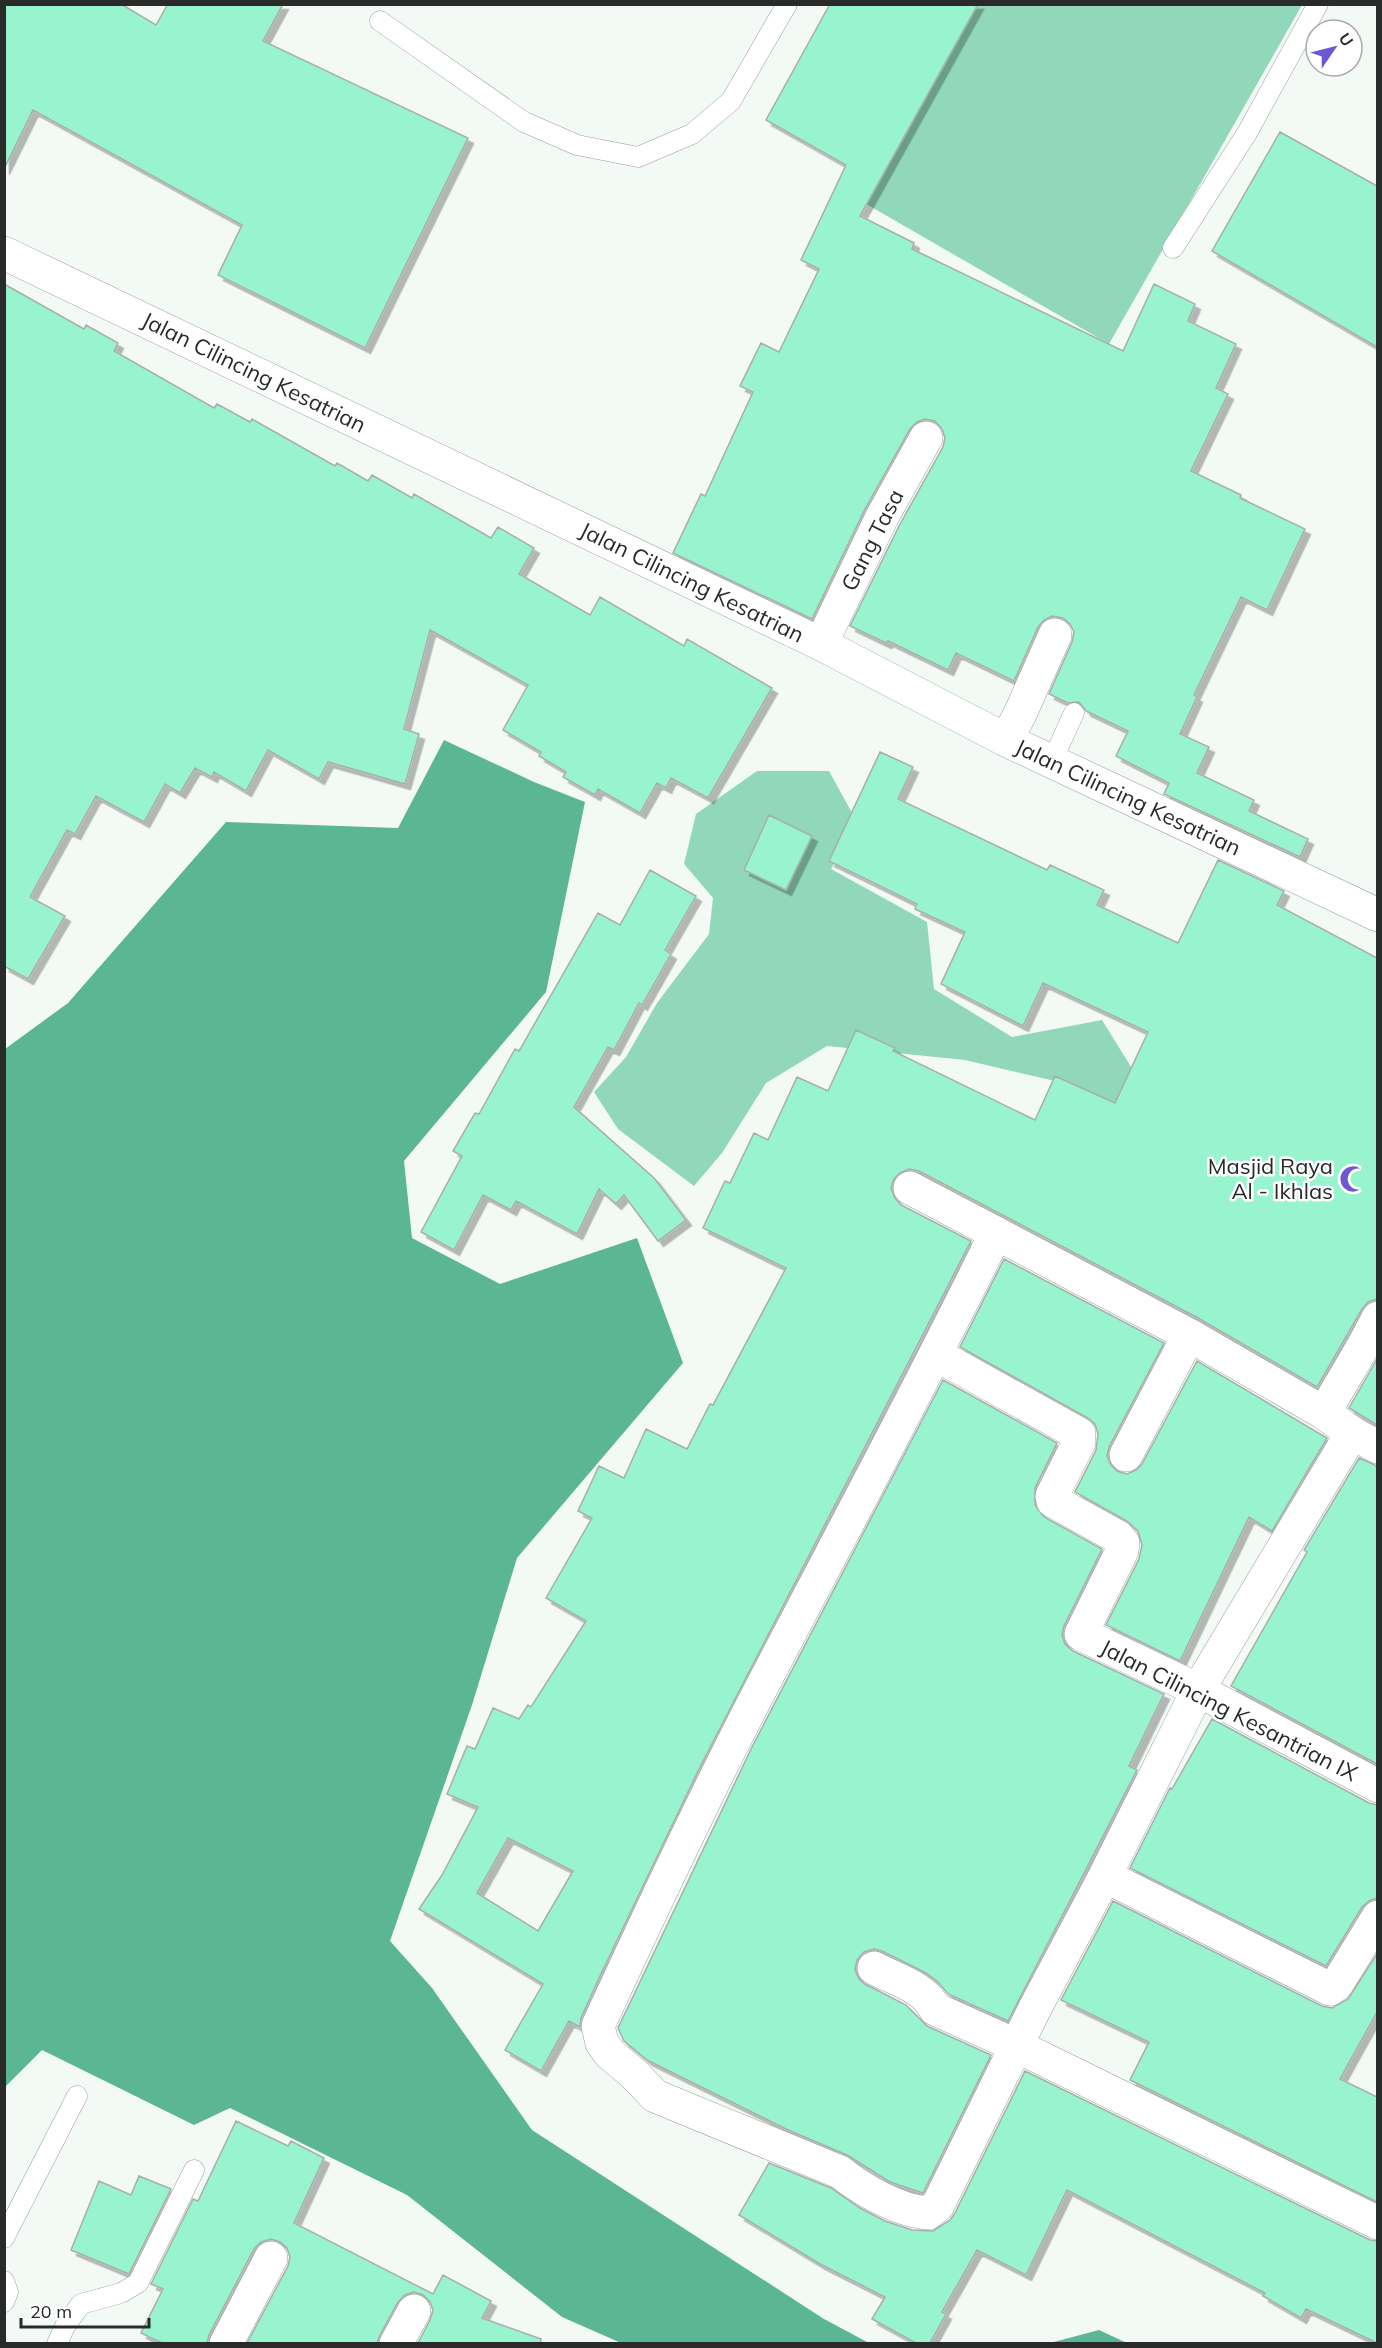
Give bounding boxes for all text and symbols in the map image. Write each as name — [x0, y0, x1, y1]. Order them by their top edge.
north arrow — [1304, 18, 1364, 78]
text: U — [1335, 29, 1358, 50]
street label: Jalan Cilincing Kesatrian — [137, 306, 371, 438]
street label: Gang Tasa — [835, 485, 909, 595]
street label: Jalan Cilincing Kesatrian — [575, 516, 809, 648]
street label: Jalan Cilincing Kesatrian — [1011, 732, 1245, 862]
place label: Masjid Raya Al - Ikhlas — [1208, 1152, 1333, 1205]
mosque icon: Masjid Raya Al - Ikhlas — [1338, 1164, 1368, 1194]
street label: Jalan Cilincing Kesantrian IX — [1096, 1633, 1363, 1787]
scale bar — [21, 2291, 148, 2329]
text: 20 m — [30, 2300, 72, 2323]

